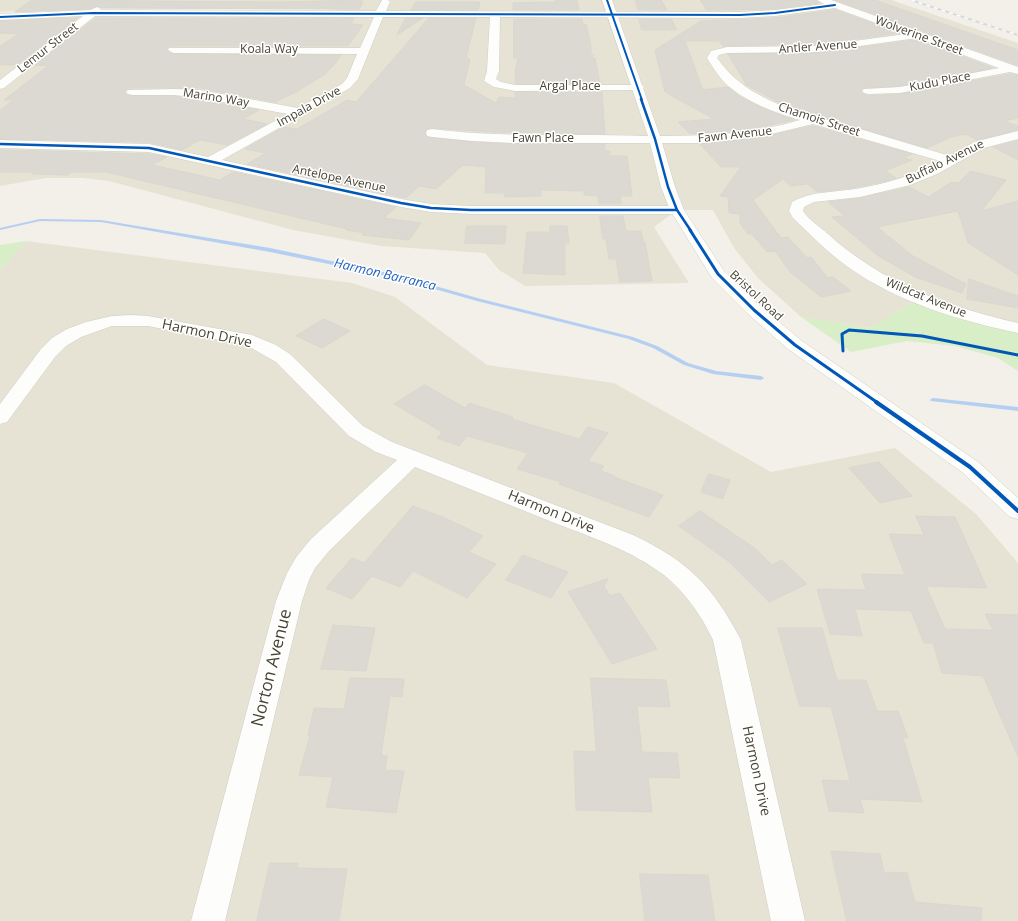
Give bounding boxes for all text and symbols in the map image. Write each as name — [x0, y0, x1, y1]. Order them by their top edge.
street label: Wolverine Street — [873, 13, 965, 59]
street label: Lemur Street — [15, 20, 81, 76]
street label: Antler Avenue — [778, 37, 858, 57]
street label: Koala Way — [240, 43, 298, 57]
street label: Kudu Place — [908, 69, 972, 95]
street label: Argal Place — [539, 80, 601, 94]
street label: Impala Drive — [275, 84, 343, 130]
street label: Marino Way — [182, 86, 250, 110]
street label: Chamois Street — [776, 100, 862, 140]
street label: Fawn Avenue — [697, 124, 773, 146]
street label: Fawn Place — [512, 132, 574, 146]
street label: Buffalo Avenue — [904, 137, 986, 187]
street label: Antelope Avenue — [291, 162, 387, 196]
water label: Harmon Barranca — [332, 256, 438, 294]
street label: Bristol Road — [726, 268, 786, 324]
street label: Wildcat Avenue — [883, 275, 969, 321]
street label: Harmon Drive — [160, 316, 254, 352]
street label: Harmon Drive — [505, 487, 597, 537]
street label: Norton Avenue — [248, 607, 296, 729]
street label: Harmon Drive — [738, 724, 774, 818]

